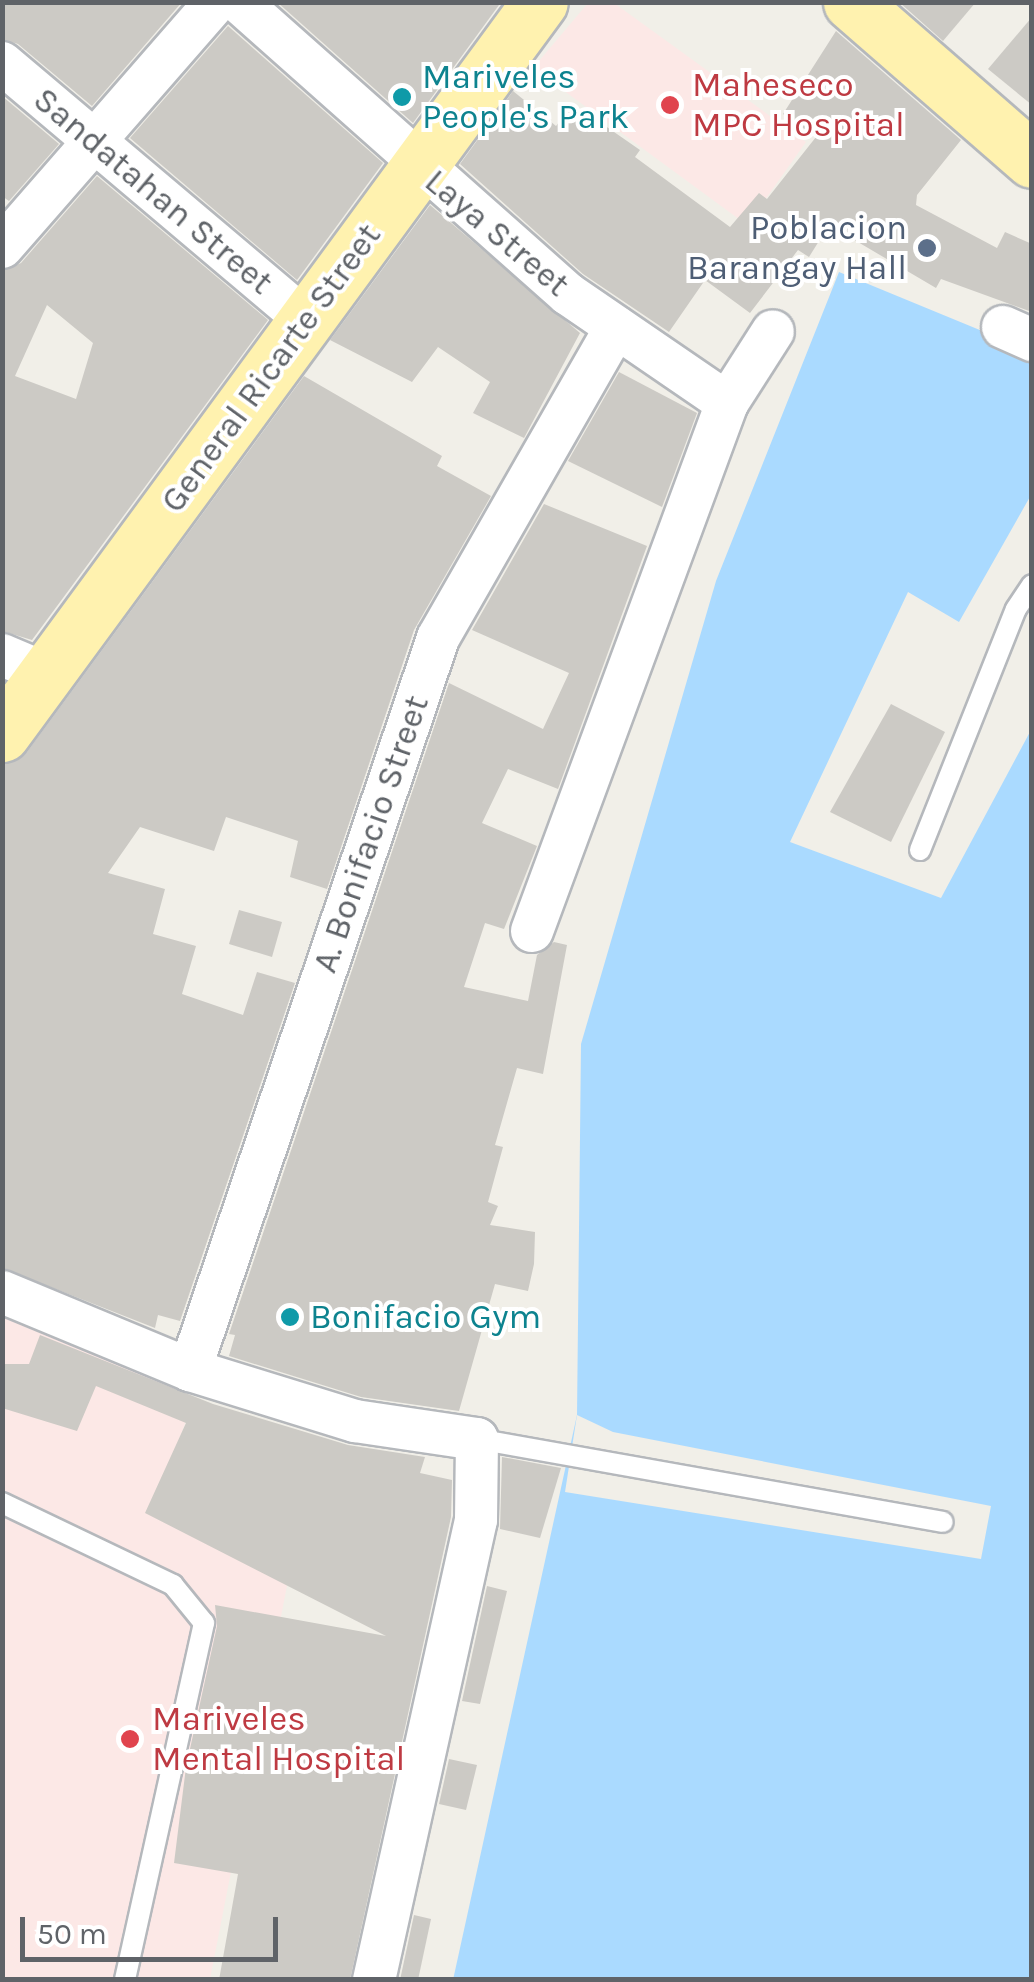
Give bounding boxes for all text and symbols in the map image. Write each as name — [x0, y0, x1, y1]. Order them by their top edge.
place label: Mariveles People's Park — [422, 56, 629, 138]
place label: Maheseco MPC Hospital — [692, 64, 905, 146]
street label: Sandatahan Street — [25, 79, 281, 303]
marker: Mariveles People's Park — [391, 86, 413, 108]
marker: Maheseco MPC Hospital — [657, 92, 683, 118]
street label: Laya Street — [416, 160, 578, 306]
place label: Poblacion Barangay Hall — [687, 207, 907, 289]
street label: General Ricarte Street — [152, 215, 390, 521]
marker: Poblacion Barangay Hall — [916, 237, 938, 259]
street label: A. Bonifacio Street — [304, 690, 438, 978]
place label: Bonifacio Gym — [310, 1296, 541, 1338]
marker: Bonifacio Gym — [279, 1306, 301, 1328]
place label: Mariveles Mental Hospital — [152, 1698, 405, 1780]
marker: Mariveles Mental Hospital — [117, 1726, 143, 1752]
scale bar — [25, 1897, 282, 1959]
text: 50 m — [37, 1916, 107, 1952]

